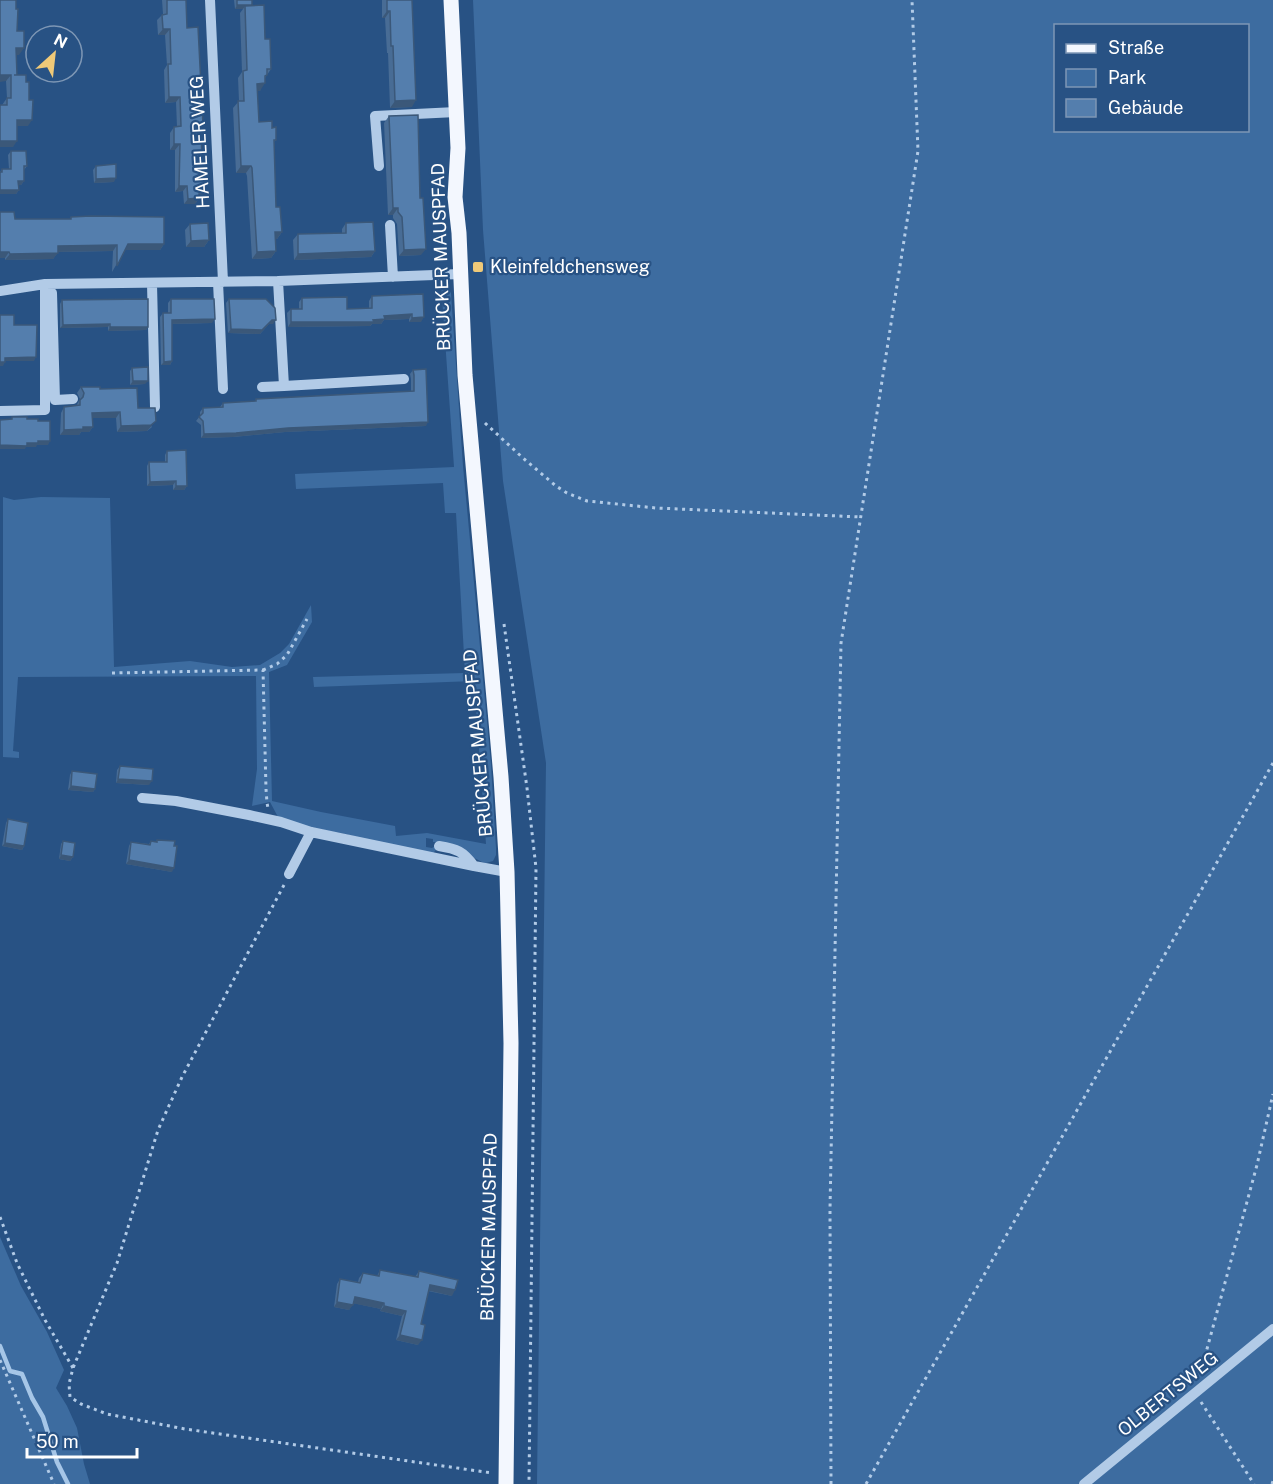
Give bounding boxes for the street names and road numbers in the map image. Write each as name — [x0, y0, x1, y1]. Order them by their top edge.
street label: HAMELER WEG — [186, 75, 213, 209]
street label: BRÜCKER MAUSPFAD — [426, 163, 454, 351]
street label: BRÜCKER MAUSPFAD — [458, 648, 496, 838]
street label: BRÜCKER MAUSPFAD — [475, 1133, 501, 1321]
street label: OLBERTSWEG — [1113, 1347, 1222, 1440]

